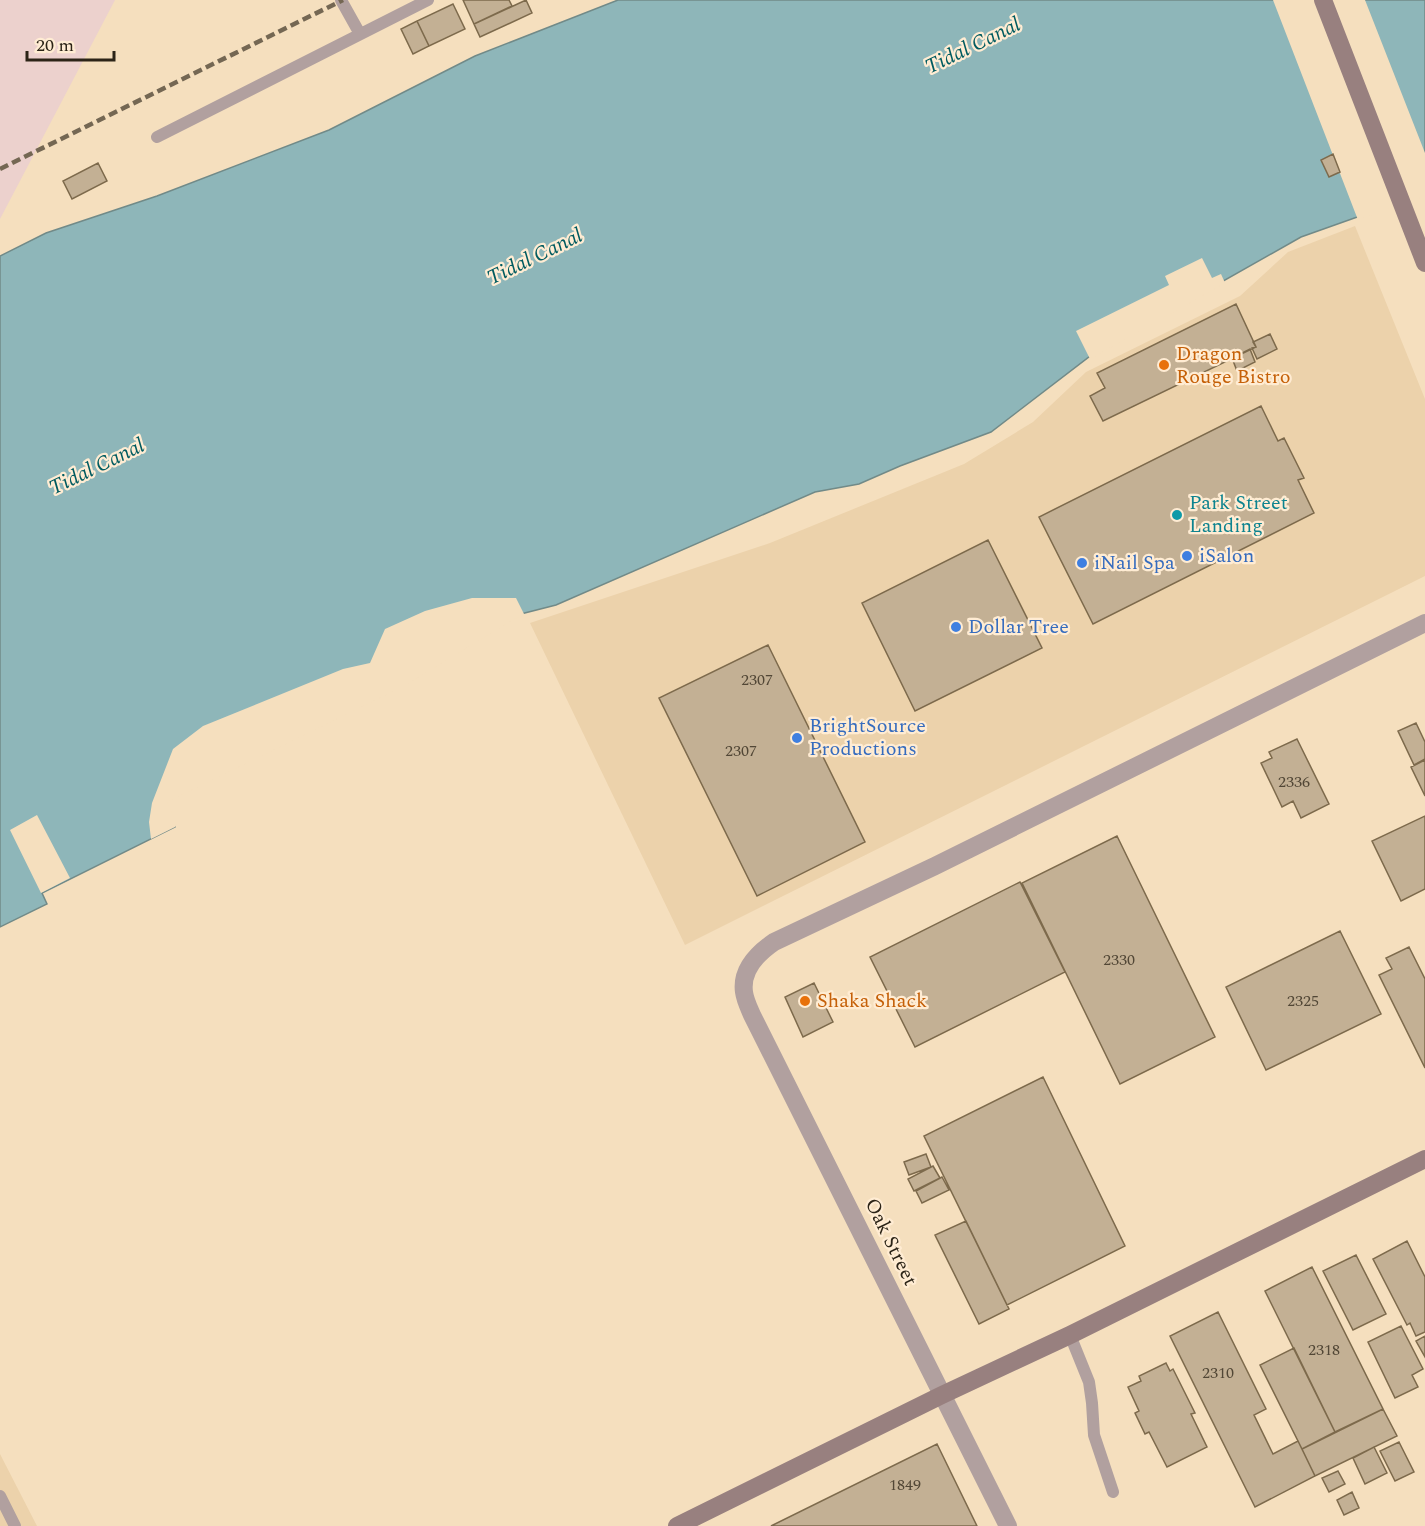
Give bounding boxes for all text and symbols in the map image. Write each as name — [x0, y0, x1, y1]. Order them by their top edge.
water label: Tidal Canal — [920, 9, 1027, 83]
scale bar — [27, 24, 114, 62]
text: 20 m — [36, 32, 74, 59]
water label: Tidal Canal — [482, 220, 589, 294]
place label: Dragon Rouge Bistro — [1176, 339, 1291, 392]
marker: Dragon Rouge Bistro — [1157, 358, 1171, 372]
water label: Tidal Canal — [44, 430, 151, 504]
place label: Park Street Landing — [1189, 488, 1288, 541]
marker: Park Street Landing — [1170, 508, 1184, 522]
place label: iSalon — [1199, 541, 1254, 571]
place label: iNail Spa — [1094, 548, 1175, 578]
marker: iSalon — [1180, 549, 1194, 563]
marker: iNail Spa — [1075, 556, 1089, 570]
place label: Dollar Tree — [968, 612, 1069, 642]
marker: Dollar Tree — [949, 620, 963, 634]
house number: 2307 — [741, 668, 773, 692]
place label: BrightSource Productions — [809, 711, 926, 764]
marker: BrightSource Productions — [790, 731, 804, 745]
house number: 2307 — [725, 739, 757, 763]
house number: 2336 — [1278, 770, 1310, 794]
house number: 2330 — [1103, 948, 1135, 972]
place label: Shaka Shack — [817, 986, 927, 1016]
house number: 2325 — [1287, 989, 1319, 1013]
marker: Shaka Shack — [798, 994, 812, 1008]
street label: Oak Street — [857, 1193, 925, 1291]
house number: 2318 — [1308, 1338, 1340, 1362]
house number: 2310 — [1202, 1361, 1234, 1385]
house number: 1849 — [889, 1473, 921, 1497]

